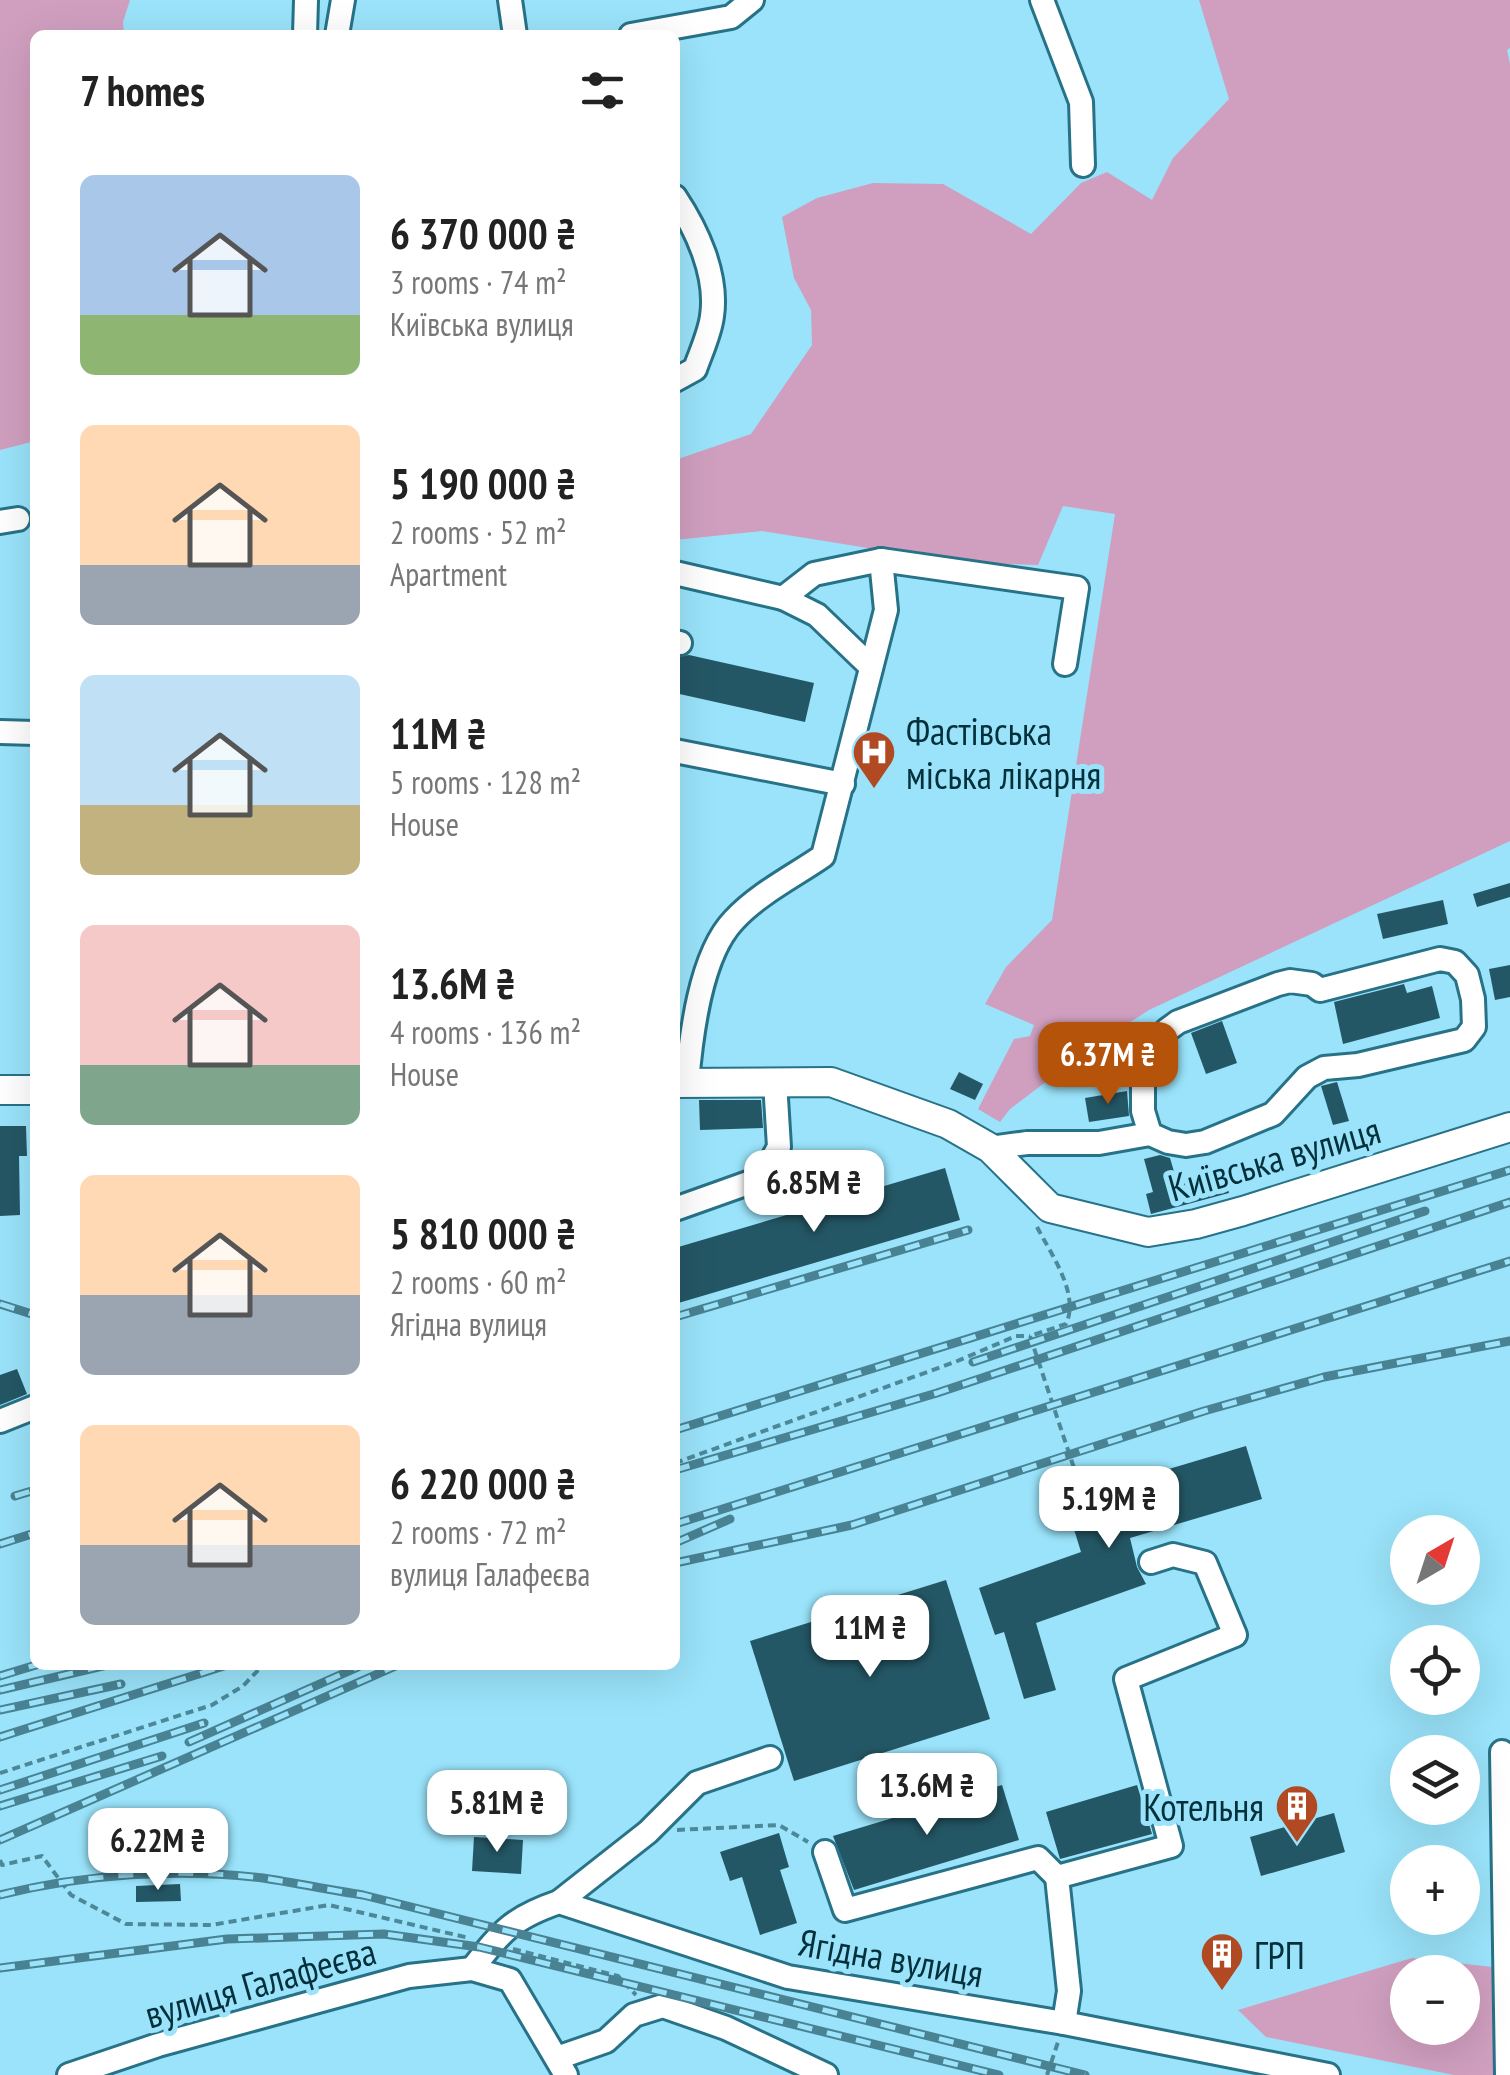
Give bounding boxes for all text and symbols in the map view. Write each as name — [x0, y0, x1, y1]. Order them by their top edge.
text: 7 homes — [80, 63, 205, 118]
icon: filters — [575, 63, 630, 118]
text: 6 370 000 ₴ — [390, 206, 576, 261]
icon: home — [160, 215, 280, 335]
text: 3 rooms · 74 m² — [390, 261, 567, 303]
text: Київська вулиця — [390, 303, 574, 345]
text: 5 190 000 ₴ — [390, 456, 576, 511]
icon: home — [160, 465, 280, 585]
text: 2 rooms · 52 m² — [390, 511, 567, 553]
text: Apartment — [390, 553, 507, 595]
text: 11M ₴ — [390, 706, 487, 761]
place label: Фастівська міська лікарня — [906, 706, 1101, 799]
icon: home — [160, 715, 280, 835]
hospital icon: Фастівська міська лікарня — [851, 729, 897, 790]
text: 5 rooms · 128 m² — [390, 761, 581, 803]
text: House — [390, 803, 459, 845]
text: 13.6M ₴ — [390, 956, 516, 1011]
icon: home — [160, 965, 280, 1085]
text: 4 rooms · 136 m² — [390, 1011, 581, 1053]
pin: 6.37M ₴ — [1016, 1022, 1200, 1107]
text: 6.37M ₴ — [1060, 1033, 1156, 1075]
text: House — [390, 1053, 459, 1095]
street label: Київська вулиця — [1162, 1104, 1386, 1212]
pin: 6.85M ₴ — [722, 1150, 906, 1235]
text: 6.85M ₴ — [766, 1161, 862, 1203]
text: 5 810 000 ₴ — [390, 1206, 576, 1261]
icon: home — [160, 1215, 280, 1335]
text: 2 rooms · 60 m² — [390, 1261, 567, 1303]
text: Ягідна вулиця — [390, 1303, 547, 1345]
text: 6 220 000 ₴ — [390, 1456, 576, 1511]
icon: home — [160, 1465, 280, 1585]
pin: 5.19M ₴ — [1017, 1466, 1201, 1551]
text: 5.19M ₴ — [1061, 1477, 1157, 1519]
text: 2 rooms · 72 m² — [390, 1511, 567, 1553]
north arrow — [1390, 1515, 1480, 1605]
map controls — [1390, 1515, 1480, 2045]
text: вулиця Галафеєва — [390, 1553, 590, 1595]
pin: 11M ₴ — [800, 1595, 940, 1680]
text: 11M ₴ — [833, 1606, 907, 1648]
button: locate — [1390, 1625, 1480, 1715]
button: layers — [1390, 1735, 1480, 1825]
pin: 13.6M ₴ — [835, 1753, 1019, 1838]
text: 13.6M ₴ — [879, 1764, 975, 1806]
pin: 5.81M ₴ — [405, 1770, 589, 1855]
text: 5.81M ₴ — [449, 1781, 545, 1823]
place label: Котельня — [1143, 1782, 1264, 1831]
building icon: Котельня — [1274, 1783, 1320, 1844]
pin: 6.22M ₴ — [66, 1808, 250, 1893]
text: 6.22M ₴ — [110, 1819, 206, 1861]
button: + — [1390, 1845, 1480, 1935]
street label: Ягідна вулиця — [795, 1917, 987, 1997]
street label: вулиця Галафеєва — [139, 1926, 381, 2038]
place label: ГРП — [1254, 1930, 1305, 1979]
building icon: ГРП — [1199, 1931, 1245, 1992]
button: − — [1390, 1955, 1480, 2045]

